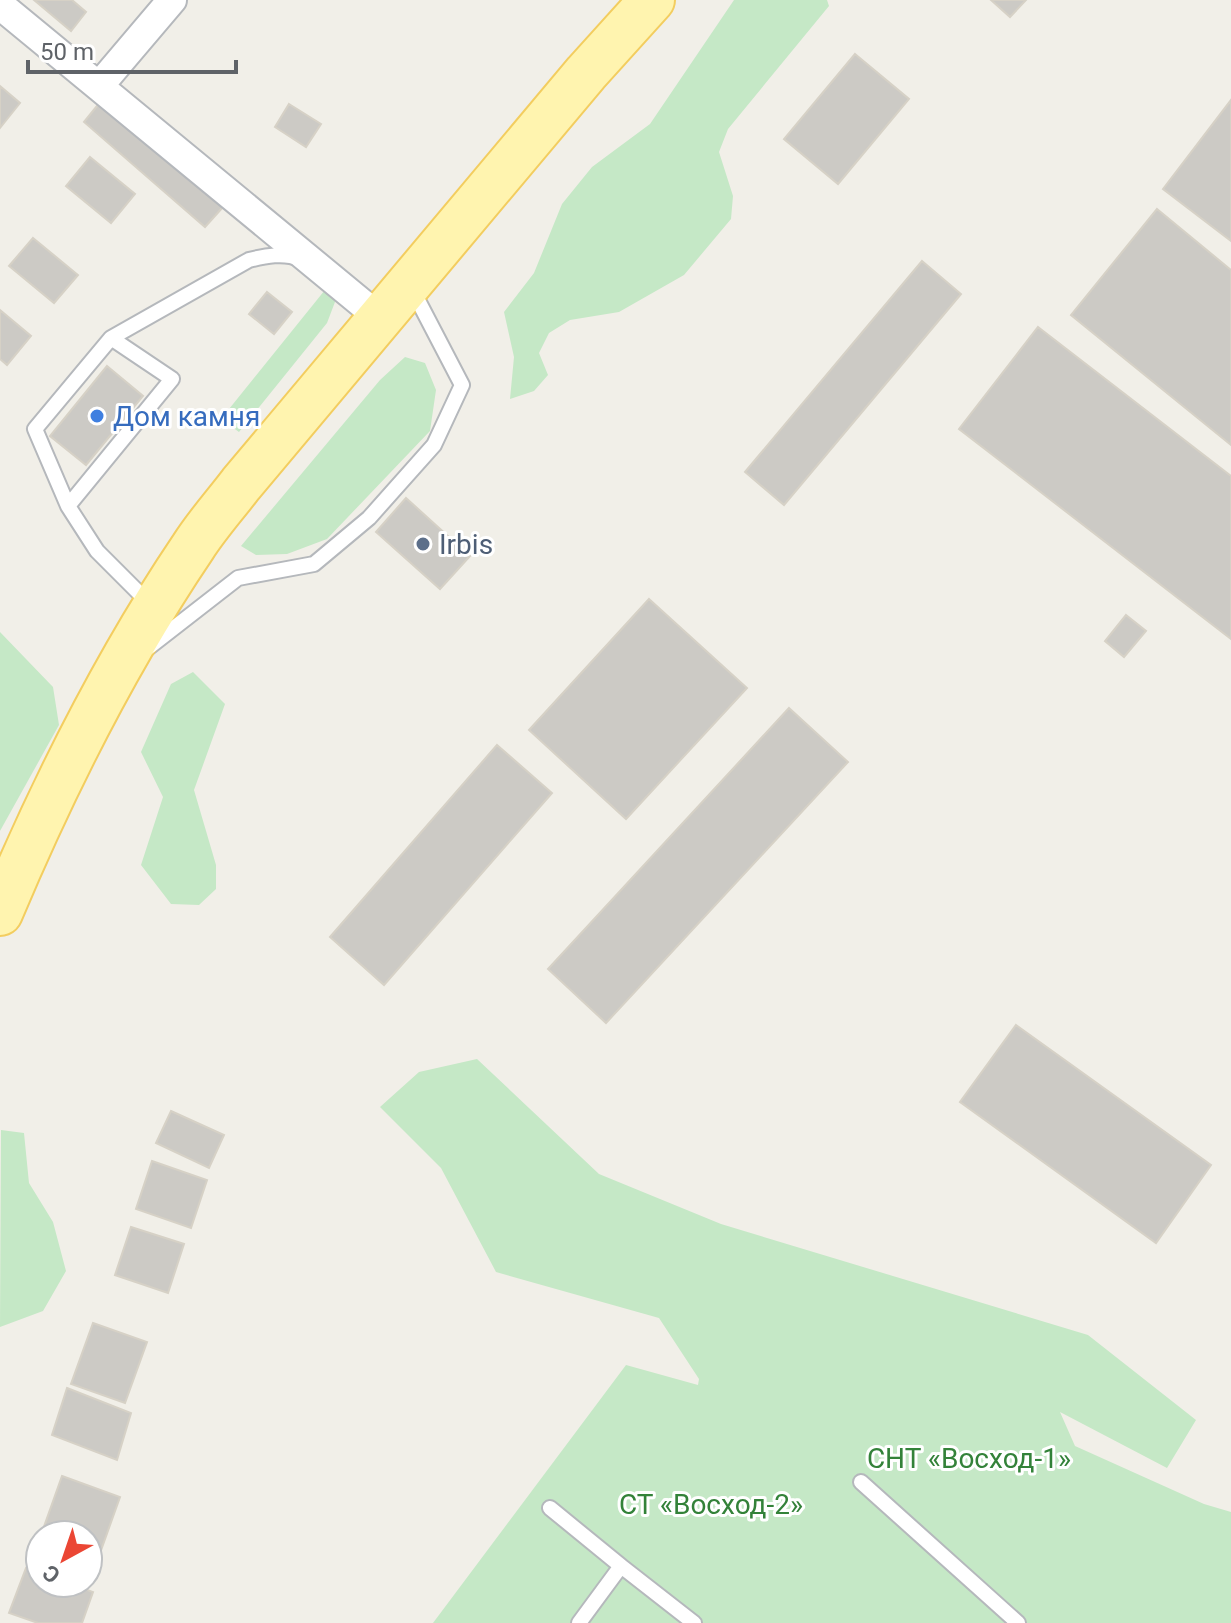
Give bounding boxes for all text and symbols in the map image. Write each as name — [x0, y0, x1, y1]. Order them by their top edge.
scale bar — [28, 24, 236, 74]
text: 50 m — [40, 38, 94, 66]
place label: Дом камня — [113, 400, 260, 433]
marker: Дом камня — [88, 407, 106, 425]
place label: Irbis — [439, 528, 493, 561]
marker: Irbis — [414, 535, 432, 553]
park label: СНТ «Восход-1» — [867, 1442, 1071, 1475]
park label: СТ «Восход-2» — [619, 1488, 803, 1521]
north arrow — [24, 1519, 104, 1599]
text: С — [38, 1560, 65, 1588]

